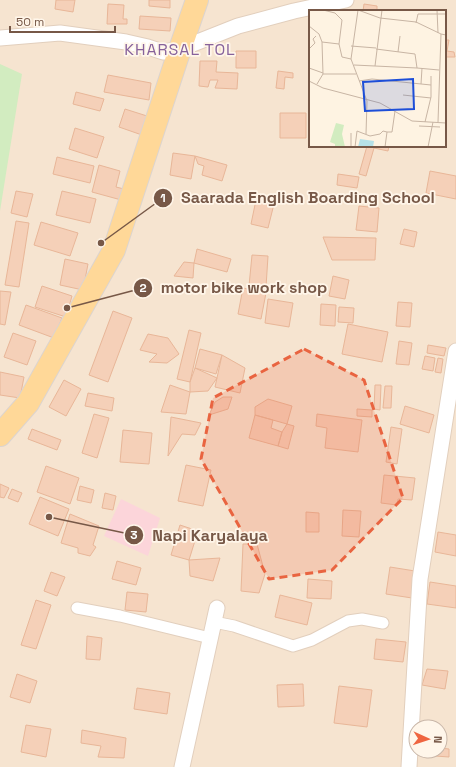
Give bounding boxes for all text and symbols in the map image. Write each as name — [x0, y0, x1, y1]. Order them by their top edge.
scale bar — [10, 8, 115, 34]
inset map — [309, 10, 446, 147]
text: 50 m — [16, 14, 44, 30]
district label: KHARSAL TOL — [124, 39, 236, 60]
callout: Saarada English Boarding School — [153, 184, 442, 212]
text: Saarada English Boarding School — [181, 187, 435, 208]
text: 1 — [160, 190, 166, 206]
callout: motor bike work shop — [133, 274, 335, 302]
text: motor bike work shop — [161, 277, 327, 298]
text: 2 — [139, 280, 147, 296]
callout: Napi Karyalaya — [124, 521, 276, 549]
text: Napi Karyalaya — [152, 525, 268, 546]
text: 3 — [130, 527, 138, 543]
north arrow — [408, 719, 448, 759]
text: N — [431, 735, 445, 744]

